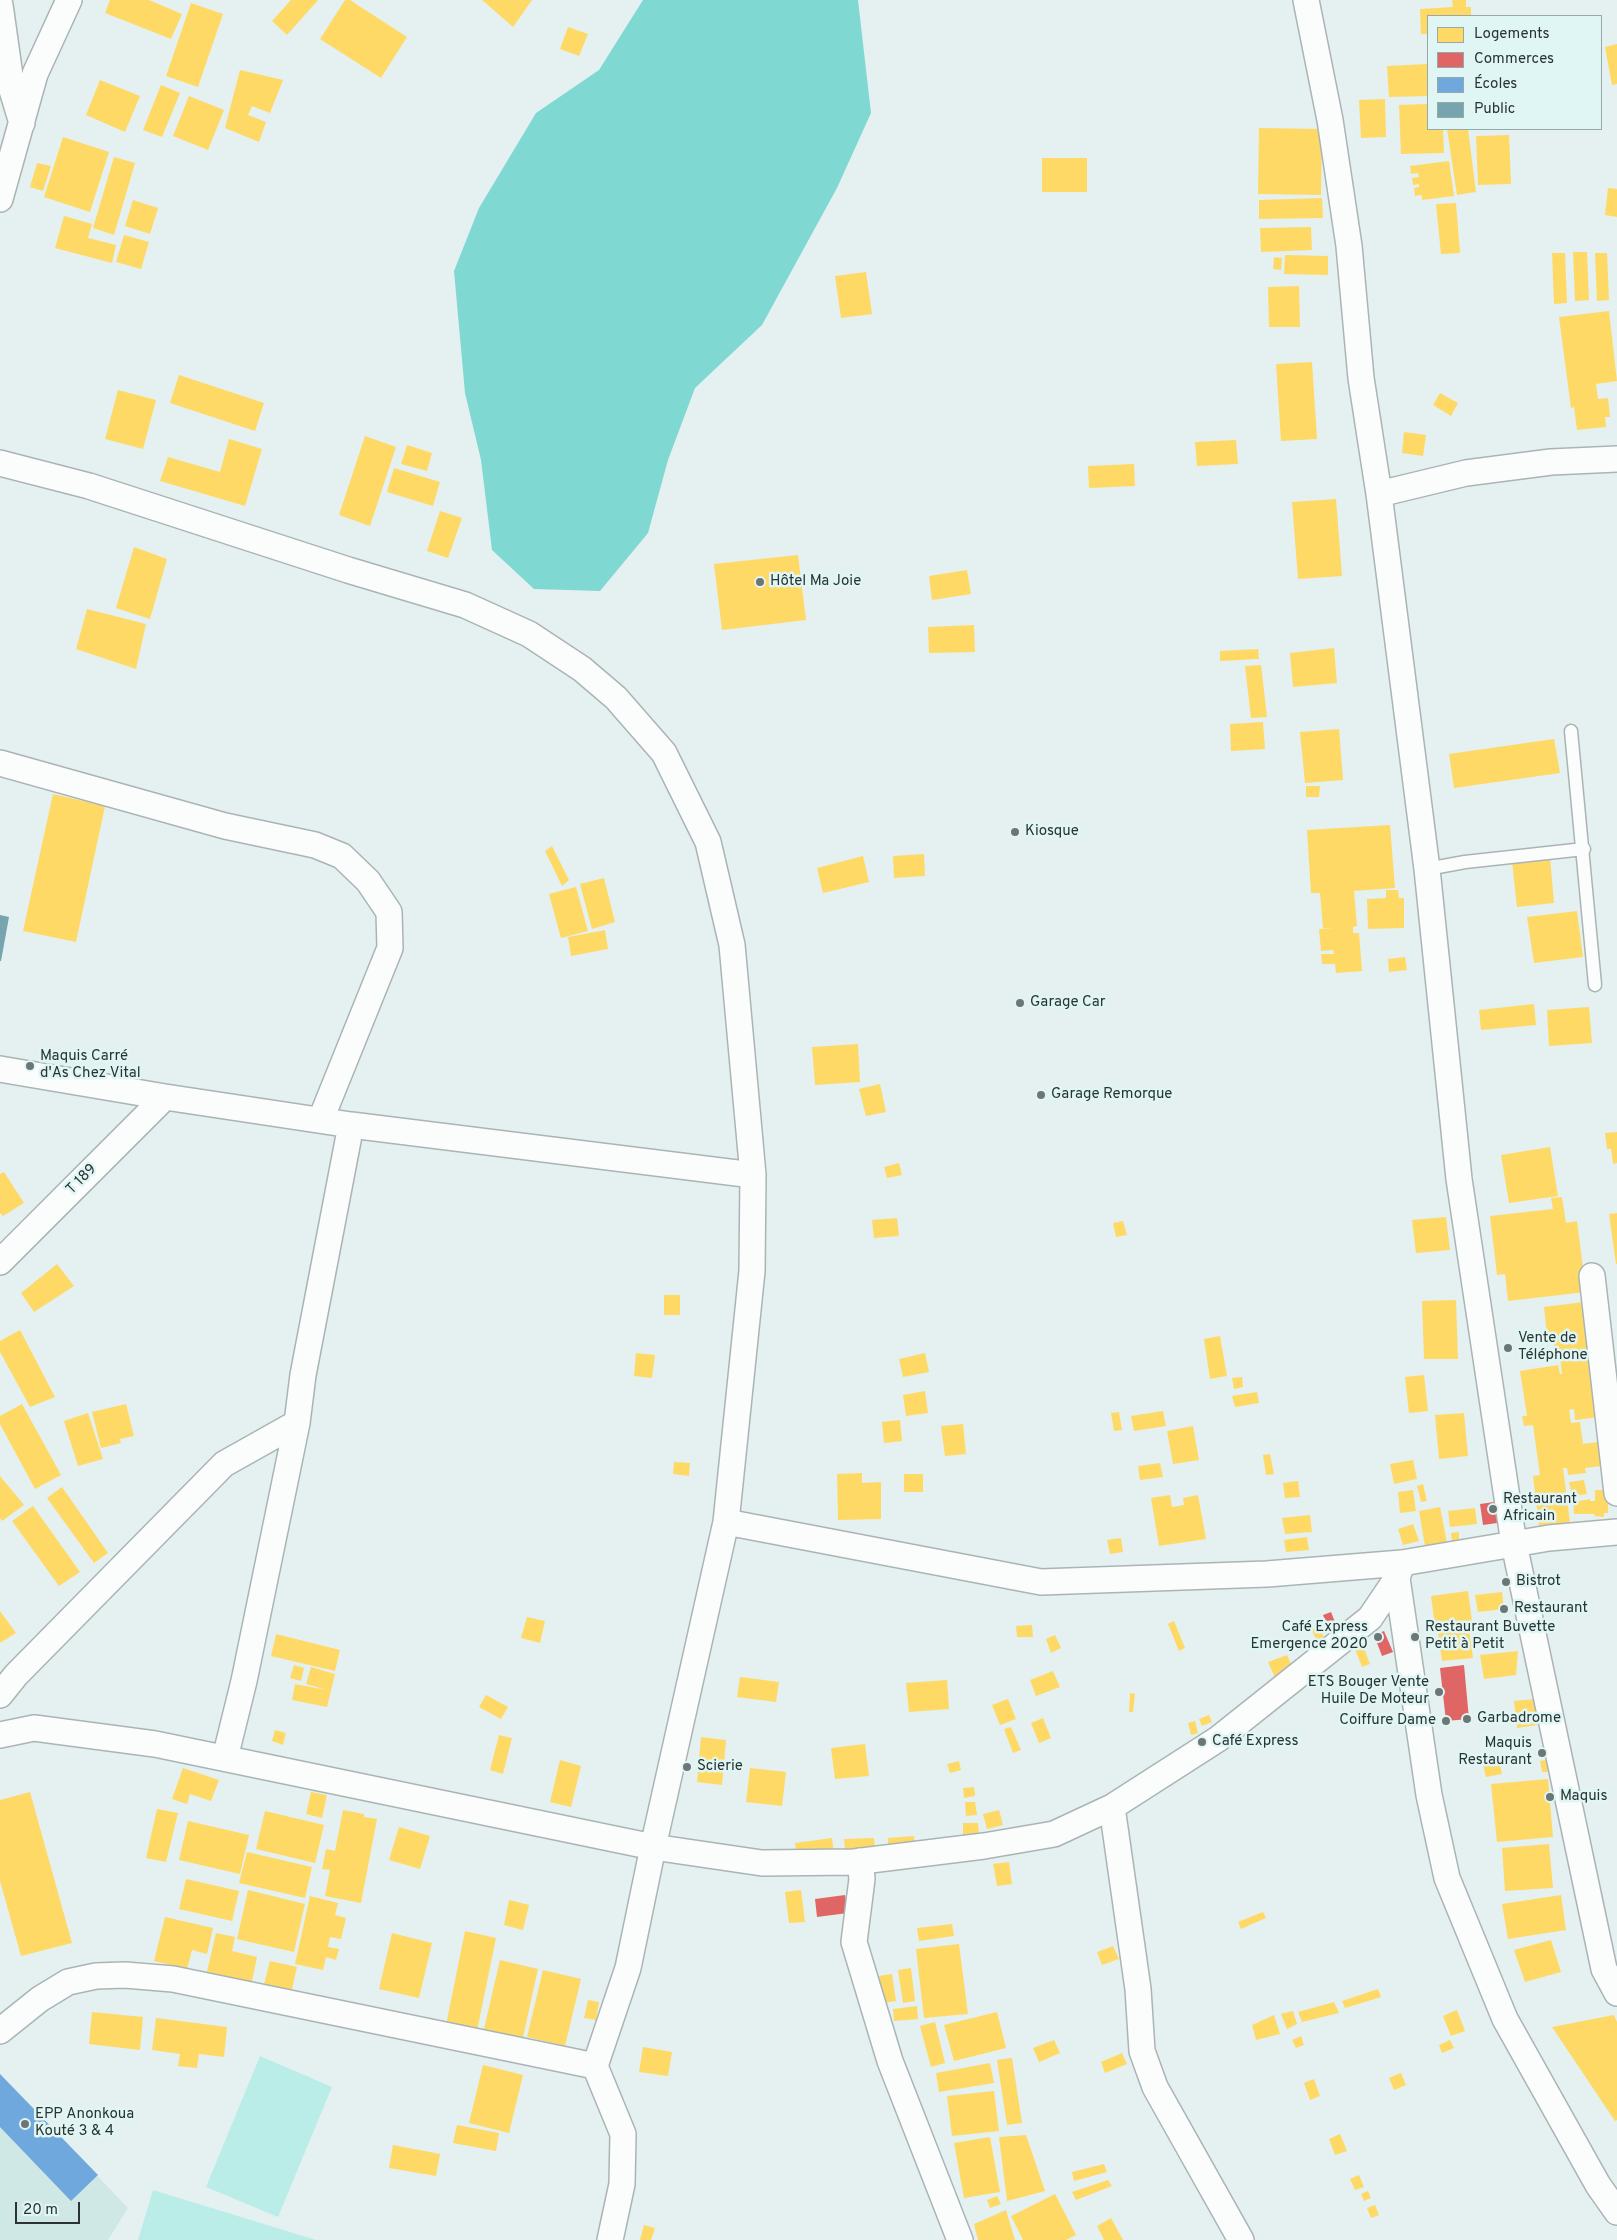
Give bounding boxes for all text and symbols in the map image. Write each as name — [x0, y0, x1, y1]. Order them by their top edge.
legend — [1427, 15, 1602, 130]
text: Logements — [1474, 25, 1550, 44]
text: Commerces — [1474, 50, 1554, 69]
text: Écoles — [1474, 75, 1517, 94]
text: Public — [1474, 100, 1515, 119]
place label: Hôtel Ma Joie — [770, 573, 861, 591]
marker: Hôtel Ma Joie — [754, 576, 766, 588]
place label: Kiosque — [1025, 823, 1079, 841]
marker: Kiosque — [1009, 826, 1021, 838]
place label: Garage Car — [1030, 994, 1106, 1012]
marker: Garage Car — [1014, 997, 1026, 1009]
place label: Maquis Carré d'As Chez Vital — [40, 1048, 141, 1083]
marker: Maquis Carré d'As Chez Vital — [24, 1060, 36, 1072]
place label: Garage Remorque — [1051, 1086, 1172, 1104]
marker: Garage Remorque — [1035, 1089, 1047, 1101]
street label: T 189 — [63, 1161, 101, 1199]
place label: Vente de Téléphone — [1518, 1330, 1588, 1365]
marker: Vente de Téléphone — [1502, 1342, 1514, 1354]
place label: Restaurant Africain — [1503, 1491, 1577, 1526]
marker: Restaurant Africain — [1487, 1503, 1499, 1515]
place label: Bistrot — [1516, 1573, 1561, 1591]
marker: Bistrot — [1500, 1576, 1512, 1588]
place label: Restaurant — [1514, 1600, 1588, 1618]
marker: Restaurant — [1498, 1603, 1510, 1615]
place label: Café Express Emergence 2020 — [1250, 1619, 1368, 1654]
place label: Restaurant Buvette Petit à Petit — [1425, 1619, 1555, 1654]
marker: Café Express Emergence 2020 — [1372, 1631, 1384, 1643]
marker: Restaurant Buvette Petit à Petit — [1409, 1631, 1421, 1643]
place label: ETS Bouger Vente Huile De Moteur — [1308, 1674, 1429, 1709]
marker: ETS Bouger Vente Huile De Moteur — [1433, 1686, 1445, 1698]
place label: Garbadrome — [1477, 1710, 1561, 1728]
place label: Coiffure Dame — [1339, 1712, 1436, 1730]
marker: Garbadrome — [1461, 1713, 1473, 1725]
marker: Coiffure Dame — [1440, 1715, 1452, 1727]
place label: Café Express — [1212, 1733, 1299, 1751]
place label: Maquis Restaurant — [1458, 1735, 1532, 1770]
marker: Café Express — [1196, 1736, 1208, 1748]
marker: Maquis Restaurant — [1536, 1747, 1548, 1759]
place label: Scierie — [697, 1758, 743, 1776]
marker: Scierie — [681, 1761, 693, 1773]
place label: Maquis — [1560, 1788, 1607, 1806]
marker: Maquis — [1544, 1791, 1556, 1803]
place label: EPP Anonkoua Kouté 3 & 4 — [35, 2106, 134, 2141]
marker: EPP Anonkoua Kouté 3 & 4 — [19, 2118, 31, 2130]
scale bar — [18, 2192, 82, 2224]
text: 20 m — [23, 2201, 58, 2220]

